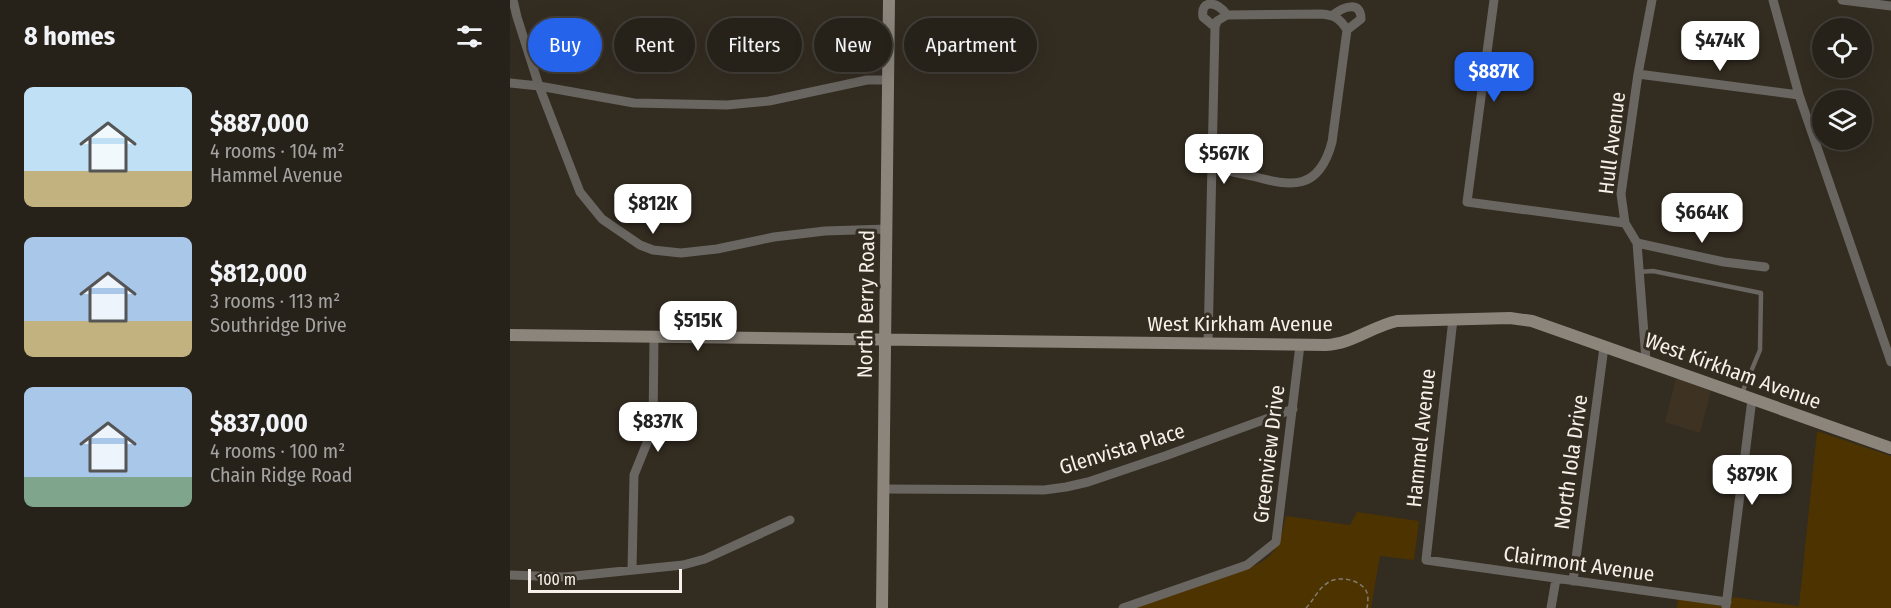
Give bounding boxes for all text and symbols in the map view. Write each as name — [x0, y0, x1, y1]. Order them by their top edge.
chip: Buy — [528, 18, 602, 72]
chip: Rent — [614, 18, 695, 72]
chip: Filters — [707, 18, 802, 72]
chip: New — [814, 18, 892, 72]
chip: Apartment — [904, 18, 1037, 72]
map controls — [1812, 18, 1872, 150]
button: locate — [1812, 18, 1872, 78]
icon: filters — [453, 20, 486, 53]
text: 8 homes — [24, 21, 115, 52]
pin: $474K — [1678, 21, 1762, 72]
text: $474K — [1695, 28, 1745, 52]
pin: $887K — [1452, 52, 1536, 103]
text: $887K — [1469, 59, 1519, 83]
street label: Hull Avenue — [1593, 90, 1631, 196]
button: layers — [1812, 90, 1872, 150]
text: $887,000 — [210, 108, 309, 139]
icon: home — [72, 111, 144, 183]
pin: $567K — [1182, 134, 1266, 185]
text: 4 rooms · 104 m² — [210, 139, 345, 163]
text: $567K — [1199, 141, 1249, 165]
text: Hammel Avenue — [210, 163, 343, 187]
pin: $812K — [611, 184, 695, 235]
text: $812K — [628, 191, 678, 215]
pin: $664K — [1660, 193, 1744, 244]
text: $664K — [1676, 200, 1728, 224]
street label: North Berry Road — [852, 230, 880, 378]
text: $812,000 — [210, 258, 307, 289]
icon: home — [72, 261, 144, 333]
text: 3 rooms · 113 m² — [210, 289, 340, 313]
pin: $515K — [656, 301, 740, 352]
text: $515K — [674, 308, 722, 332]
street label: West Kirkham Avenue — [1147, 311, 1333, 337]
text: Southridge Drive — [210, 313, 347, 337]
street label: West Kirkham Avenue — [1641, 327, 1825, 415]
street label: Hammel Avenue — [1401, 367, 1441, 509]
street label: Greenview Drive — [1248, 384, 1290, 524]
street label: North Iola Drive — [1549, 393, 1593, 531]
pin: $837K — [616, 402, 700, 453]
text: $837,000 — [210, 408, 308, 439]
text: $837K — [633, 409, 683, 433]
icon: home — [72, 411, 144, 483]
street label: Glenvista Place — [1056, 418, 1188, 480]
text: 4 rooms · 100 m² — [210, 439, 345, 463]
pin: $879K — [1710, 455, 1794, 506]
text: $879K — [1727, 462, 1777, 486]
text: Chain Ridge Road — [210, 463, 352, 487]
street label: Clairmont Avenue — [1502, 541, 1656, 587]
scale bar — [528, 566, 682, 594]
text: 100 m — [537, 570, 576, 589]

